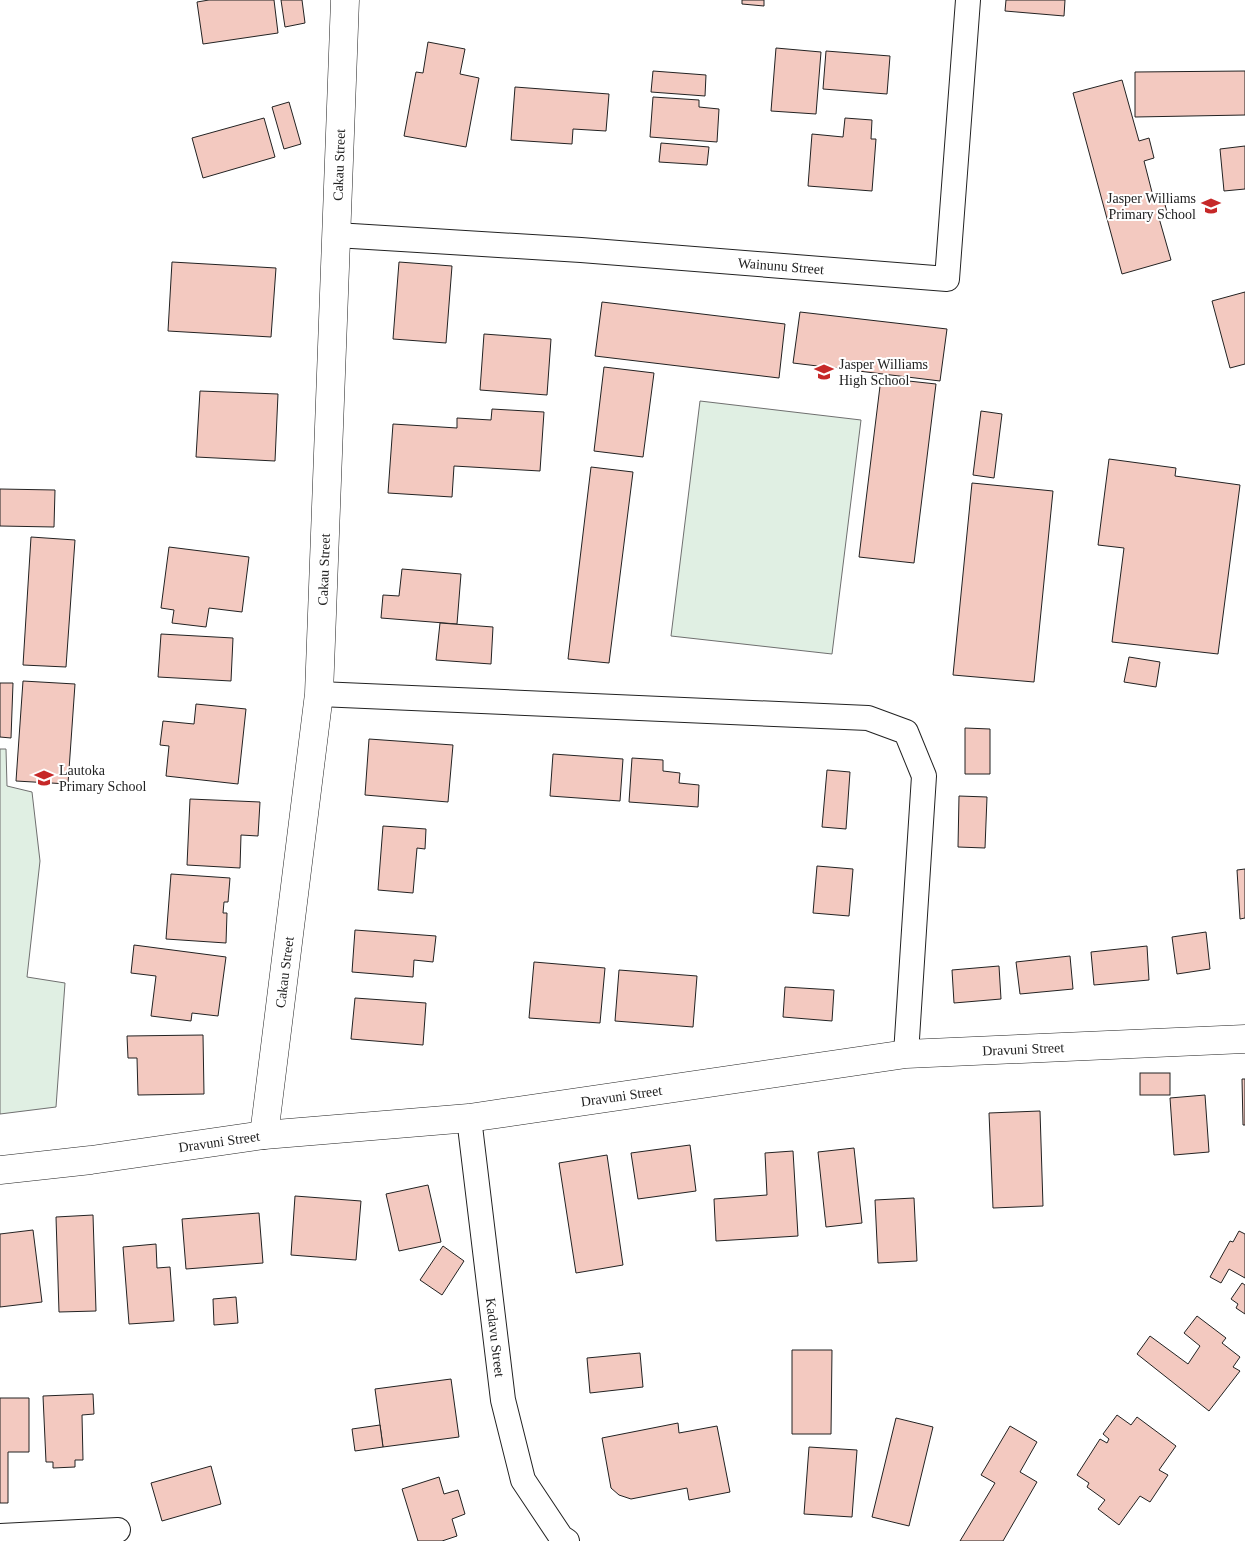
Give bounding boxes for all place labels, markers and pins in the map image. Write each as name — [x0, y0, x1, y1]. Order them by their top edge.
place label: Jasper Williams Primary School — [1107, 191, 1196, 222]
school or university icon: Jasper Williams Primary School — [1200, 195, 1222, 217]
place label: Jasper Williams High School — [839, 357, 928, 388]
school or university icon: Jasper Williams High School — [813, 361, 835, 383]
place label: Lautoka Primary School — [59, 763, 147, 794]
school or university icon: Lautoka Primary School — [33, 767, 55, 789]

